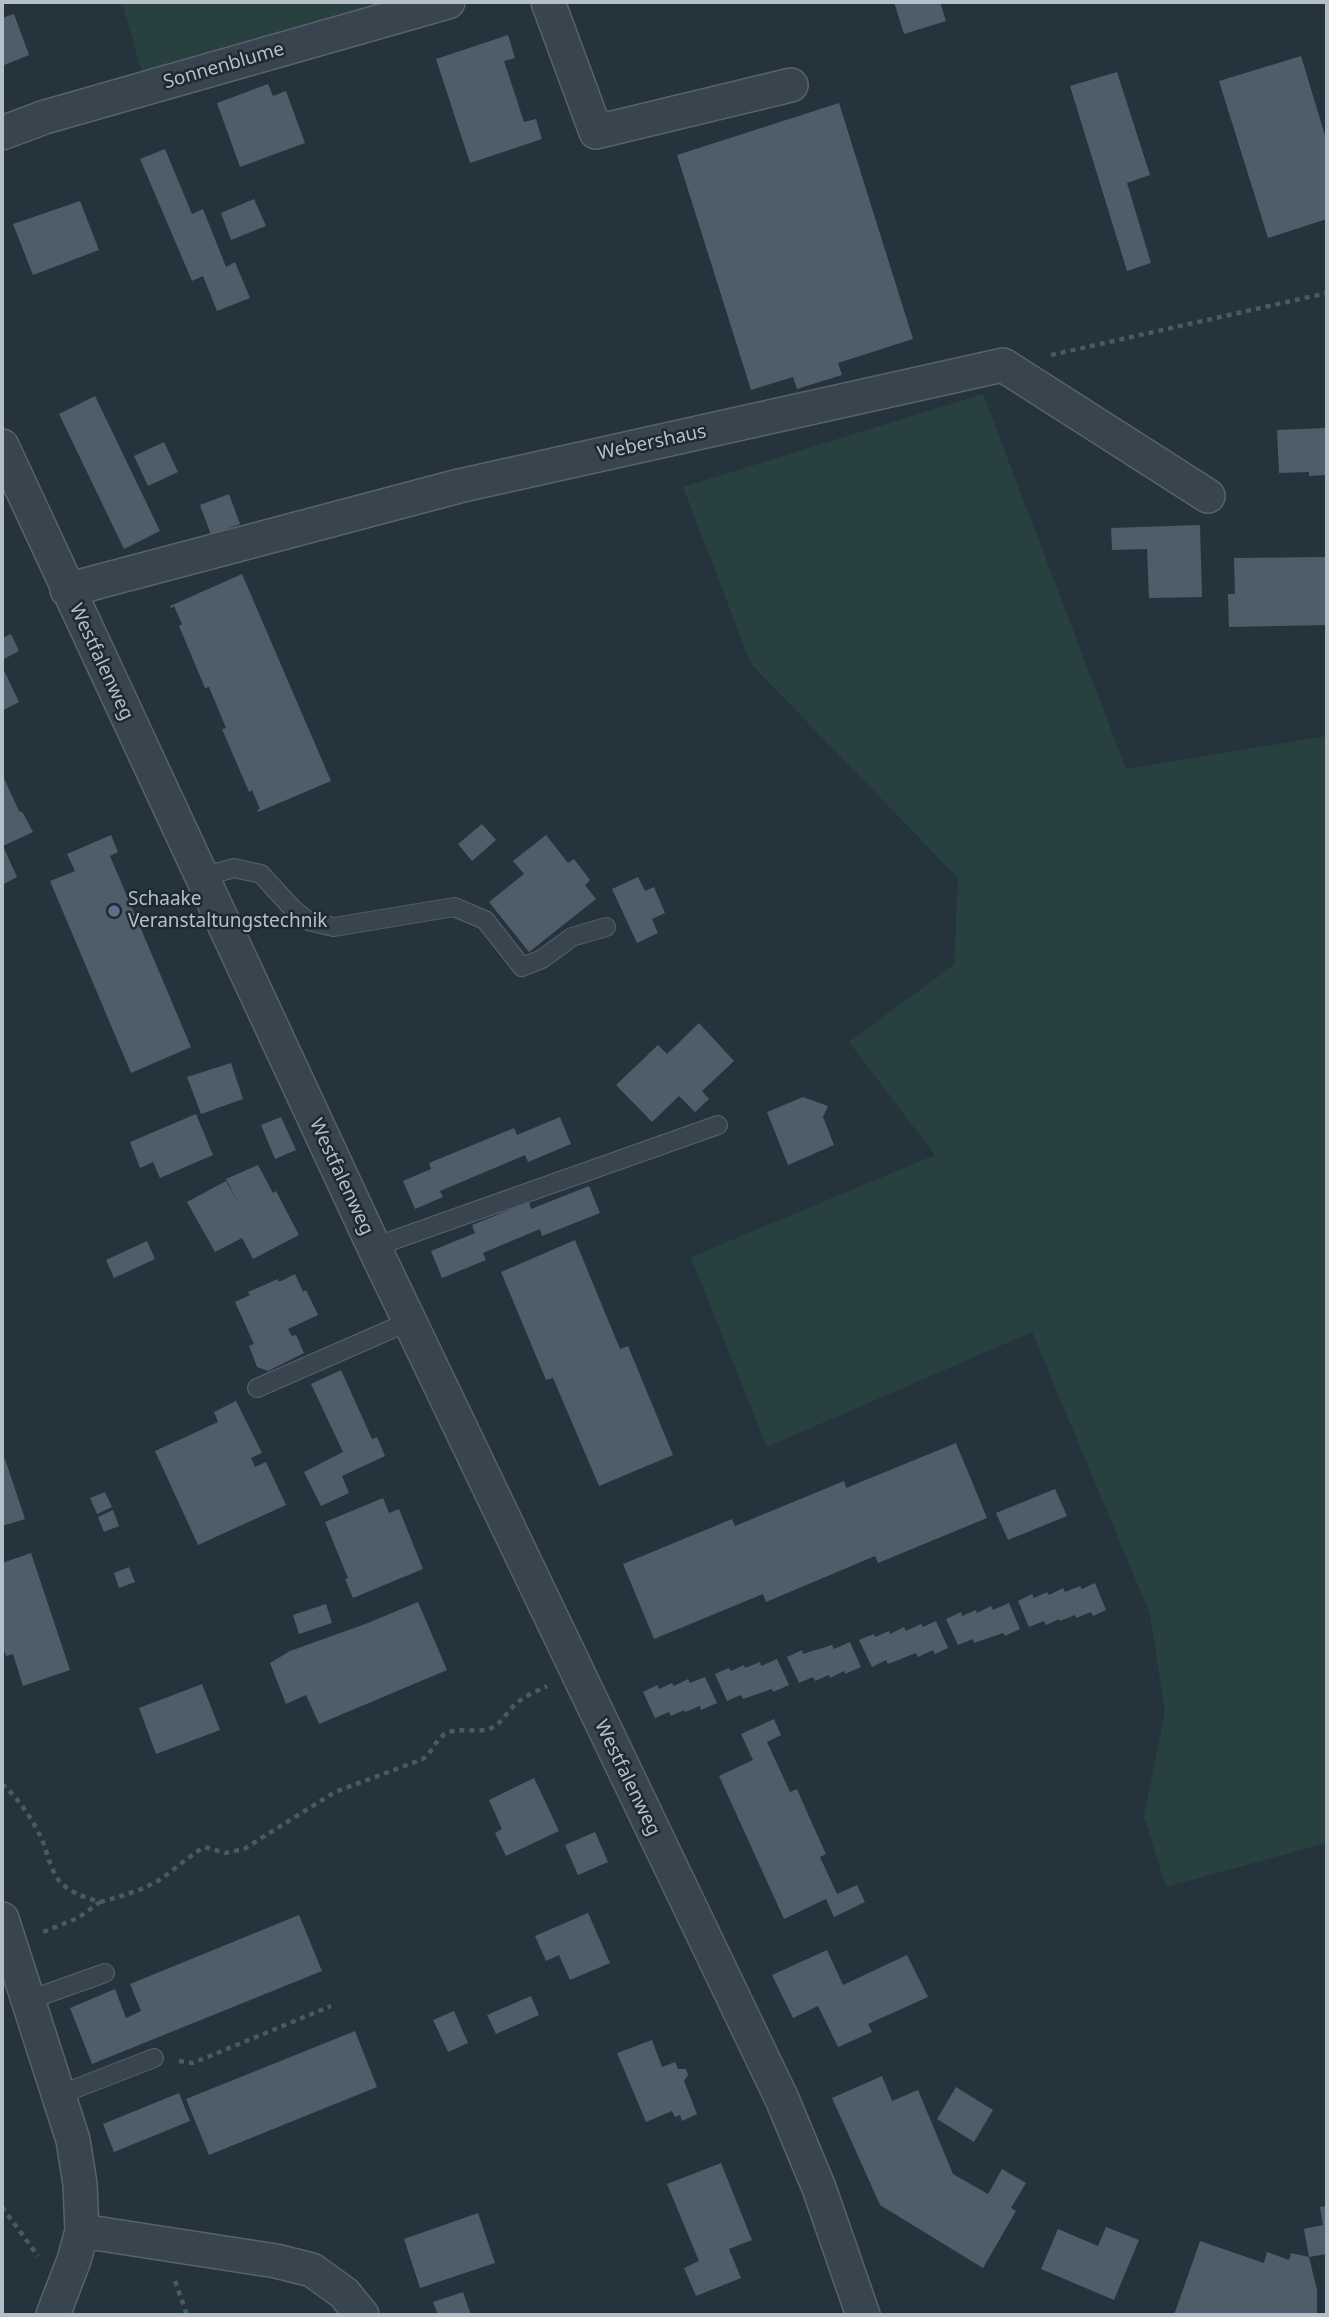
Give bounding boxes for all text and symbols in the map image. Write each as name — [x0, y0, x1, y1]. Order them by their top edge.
street label: Sonnenblume — [161, 38, 287, 94]
street label: Webershaus — [596, 420, 708, 466]
street label: Westfalenweg — [64, 600, 138, 724]
place label: Schaake Veranstaltungstechnik — [128, 889, 327, 933]
marker: Schaake Veranstaltungstechnik — [106, 903, 122, 919]
street label: Westfalenweg — [304, 1115, 378, 1239]
street label: Westfalenweg — [589, 1716, 665, 1840]

